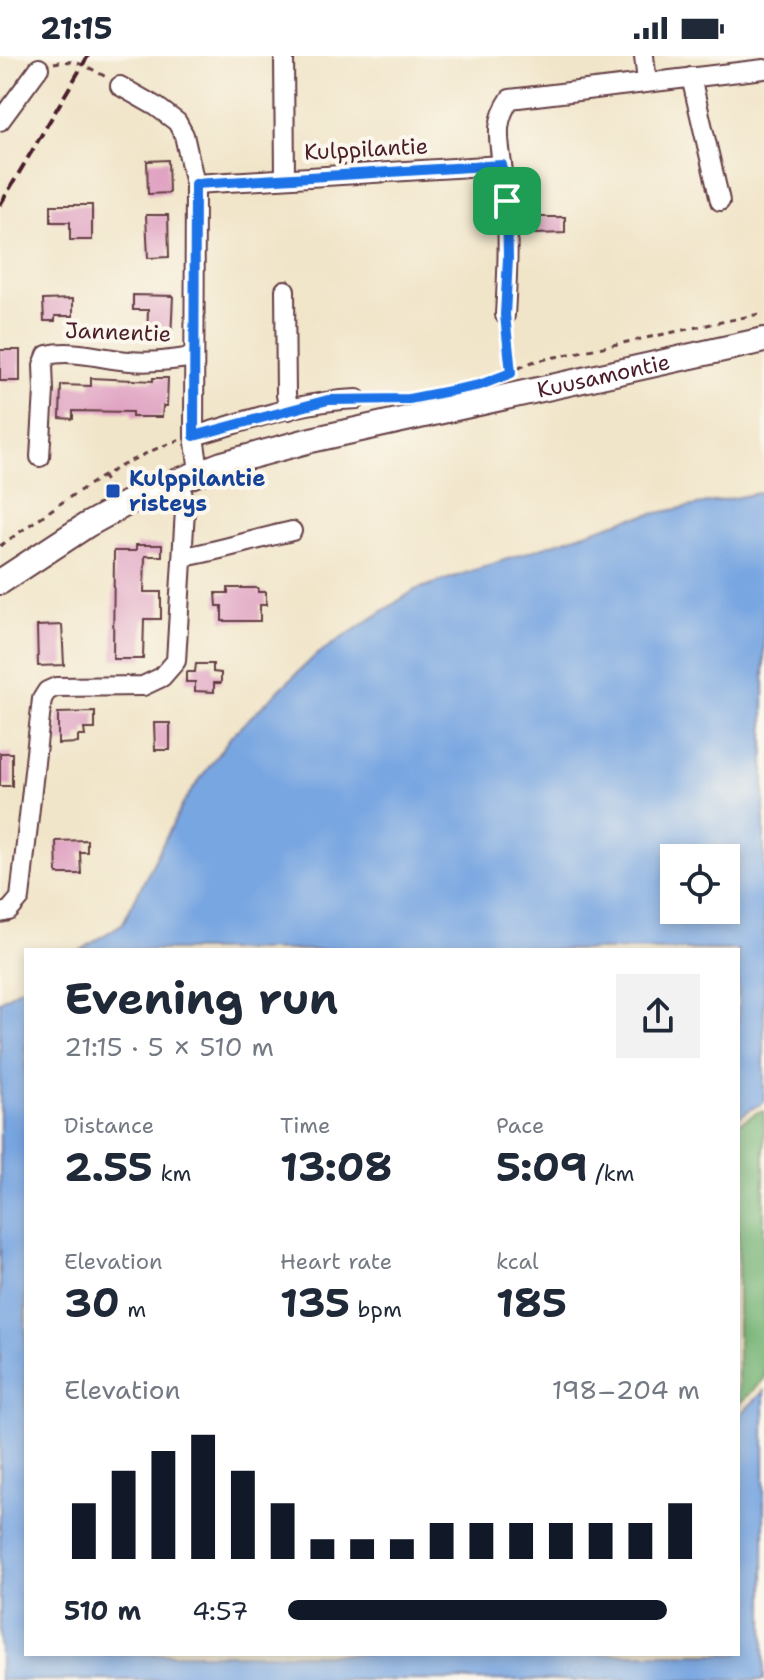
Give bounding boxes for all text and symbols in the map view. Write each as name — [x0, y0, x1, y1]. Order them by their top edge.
text: 21:15 — [40, 8, 112, 49]
street label: Kulppilantie — [303, 131, 429, 167]
pin — [473, 167, 541, 235]
icon: arrive — [485, 179, 529, 223]
street label: Jannentie — [64, 316, 172, 348]
street label: Kuusamontie — [534, 347, 673, 404]
place label: Kulppilantie risteys — [129, 464, 265, 518]
marker: Kulppilantie risteys — [104, 482, 122, 500]
map controls — [660, 844, 740, 924]
button: locate — [660, 844, 740, 924]
text: Evening run — [64, 969, 338, 1028]
button: share — [616, 974, 700, 1058]
text: 21:15 · 5 × 510 m — [64, 1029, 274, 1064]
text: Distance — [64, 1111, 154, 1140]
text: Time — [280, 1111, 330, 1140]
text: Pace — [496, 1111, 544, 1140]
text: 2.55 — [64, 1140, 153, 1194]
text: 13:08 — [280, 1140, 392, 1194]
text: 5:09 — [496, 1140, 588, 1194]
text: km — [153, 1159, 192, 1188]
text: /km — [588, 1159, 635, 1188]
text: Elevation — [64, 1247, 162, 1276]
text: Heart rate — [280, 1247, 392, 1276]
text: kcal — [496, 1247, 539, 1276]
text: 30 — [64, 1276, 120, 1330]
text: 135 — [280, 1276, 350, 1330]
text: 185 — [496, 1276, 567, 1330]
text: m — [120, 1295, 146, 1324]
text: bpm — [350, 1295, 402, 1324]
text: Elevation — [64, 1372, 180, 1407]
text: 198–204 m — [552, 1372, 700, 1407]
text: 510 m — [64, 1593, 141, 1628]
text: 4:57 — [192, 1593, 249, 1628]

